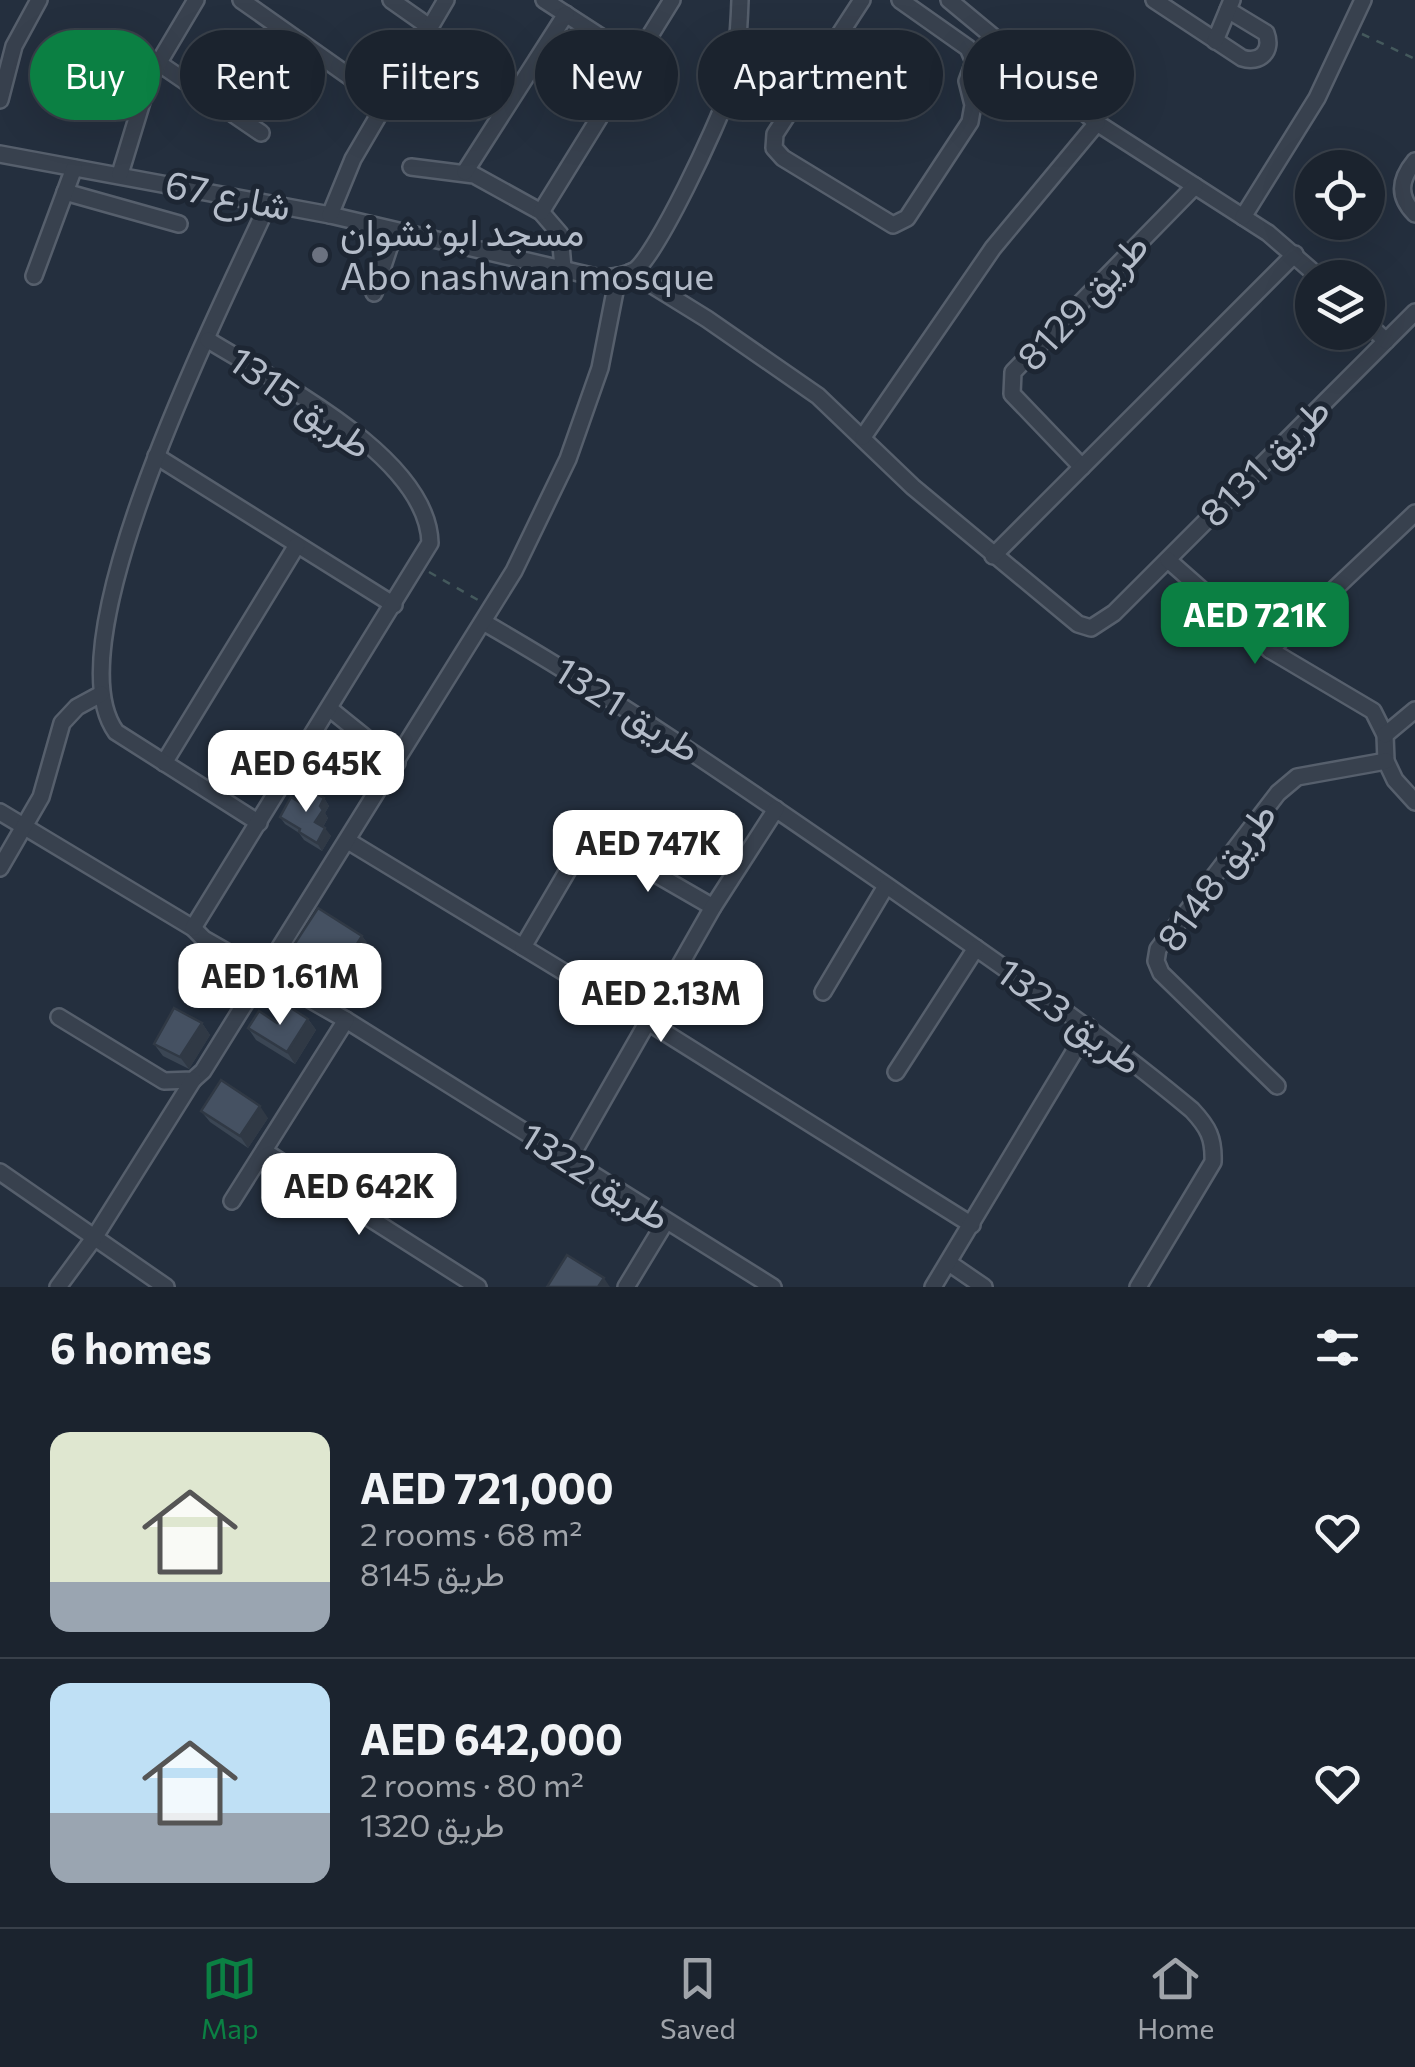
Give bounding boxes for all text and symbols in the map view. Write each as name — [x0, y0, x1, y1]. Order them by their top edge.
chip: Buy — [30, 30, 160, 120]
chip: Rent — [180, 30, 325, 120]
chip: Filters — [345, 30, 515, 120]
chip: New — [535, 30, 678, 120]
chip: Apartment — [698, 30, 943, 120]
chip: House — [963, 30, 1134, 120]
map controls — [1295, 150, 1385, 350]
button: locate — [1295, 150, 1385, 240]
street label: شارع 67 — [161, 158, 295, 234]
place label: مسجد ابو نشوان Abo nashwan mosque — [340, 207, 714, 298]
street label: طريق 8129 — [1006, 222, 1158, 380]
marker: مسجد ابو نشوان Abo nashwan mosque — [309, 244, 331, 266]
button: layers — [1295, 260, 1385, 350]
street label: طريق 1315 — [220, 335, 382, 469]
street label: طريق 8131 — [1188, 385, 1340, 537]
pin: AED 721K — [1152, 582, 1358, 667]
text: AED 721K — [1183, 594, 1327, 634]
street label: طريق 1321 — [546, 645, 710, 773]
pin: AED 645K — [203, 730, 409, 815]
text: AED 645K — [230, 742, 382, 782]
street label: طريق 8148 — [1145, 792, 1286, 961]
pin: AED 747K — [545, 810, 751, 895]
text: AED 747K — [575, 822, 721, 862]
pin: AED 1.61M — [166, 943, 394, 1028]
street label: طريق 1323 — [987, 946, 1152, 1085]
text: AED 1.61M — [200, 955, 360, 995]
pin: AED 2.13M — [547, 960, 775, 1045]
text: AED 2.13M — [581, 972, 741, 1012]
street label: طريق 1322 — [512, 1110, 680, 1241]
pin: AED 642K — [256, 1153, 462, 1238]
text: AED 642K — [283, 1165, 435, 1205]
icon: filters — [1310, 1320, 1365, 1375]
text: 6 homes — [50, 1321, 212, 1373]
text: AED 721,000 — [360, 1461, 614, 1513]
icon: home — [130, 1472, 250, 1592]
icon: heart — [1310, 1505, 1365, 1560]
text: 2 rooms · 68 m² — [360, 1513, 582, 1553]
text: طريق 8145 — [360, 1553, 505, 1593]
text: AED 642,000 — [360, 1712, 623, 1764]
icon: home — [130, 1723, 250, 1843]
icon: heart — [1310, 1756, 1365, 1811]
text: 2 rooms · 80 m² — [360, 1764, 584, 1804]
text: طريق 1320 — [360, 1804, 504, 1844]
tab: Map — [201, 1951, 259, 2045]
tab: Saved — [660, 1951, 736, 2045]
tab: Home — [1137, 1951, 1214, 2045]

